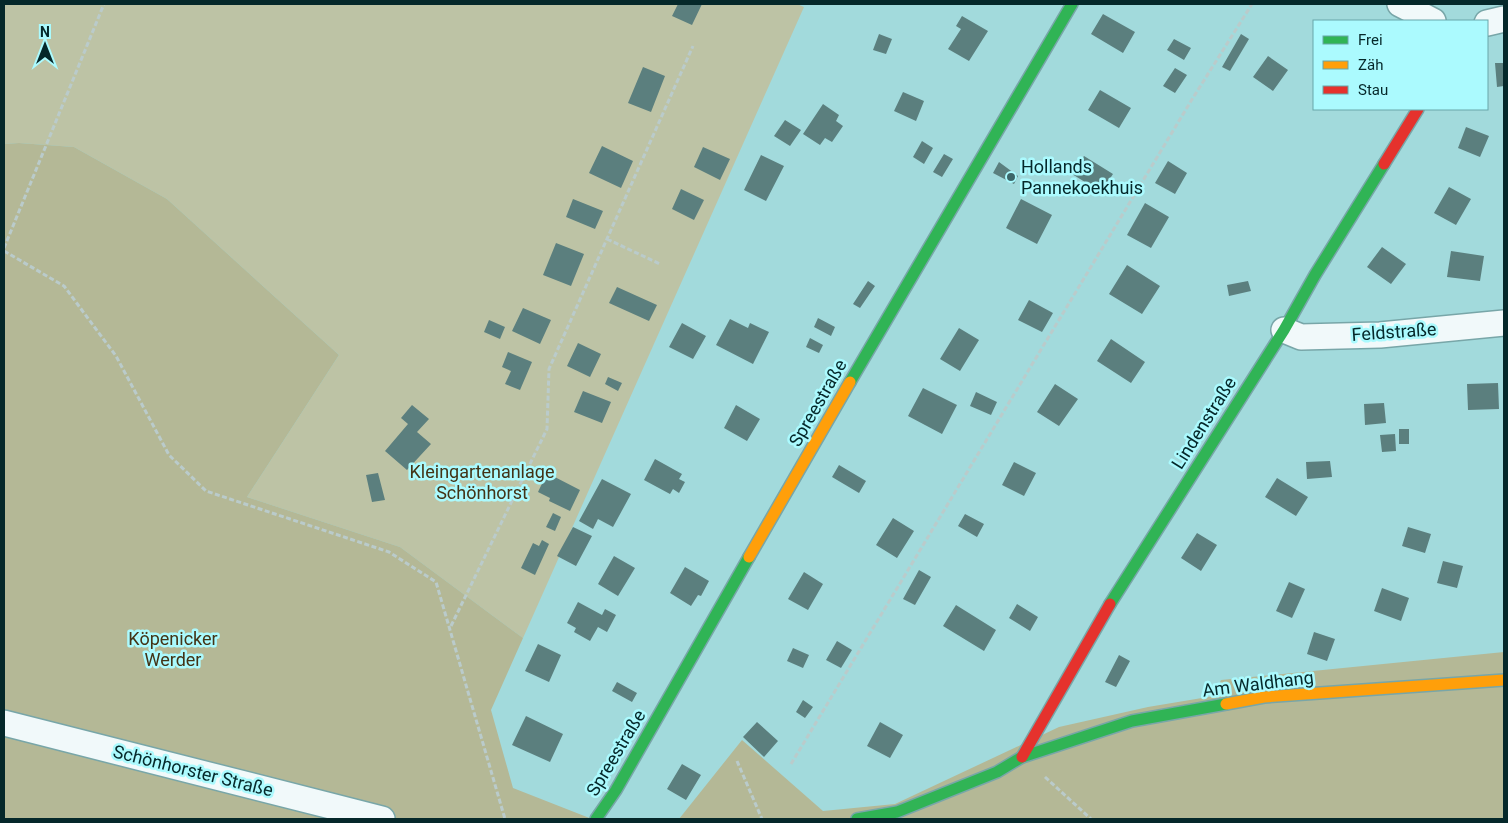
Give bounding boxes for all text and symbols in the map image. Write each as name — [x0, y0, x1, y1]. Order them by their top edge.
north arrow — [20, 20, 70, 70]
legend — [1313, 20, 1488, 110]
text: N — [40, 24, 50, 40]
text: Frei — [1358, 31, 1383, 49]
text: Zäh — [1358, 56, 1383, 74]
text: Stau — [1358, 81, 1388, 99]
place label: Hollands Pannekoekhuis — [1021, 156, 1143, 198]
marker: Hollands Pannekoekhuis — [1005, 171, 1017, 183]
street label: Feldstraße — [1351, 318, 1437, 345]
street label: Spreestraße — [784, 356, 851, 450]
street label: Lindenstraße — [1167, 373, 1240, 473]
park label: Kleingartenanlage Schönhorst — [410, 461, 554, 503]
park label: Köpenicker Werder — [128, 628, 218, 670]
street label: Am Waldhang — [1201, 666, 1315, 701]
street label: Spreestraße — [582, 706, 649, 800]
street label: Schönhorster Straße — [111, 740, 275, 801]

